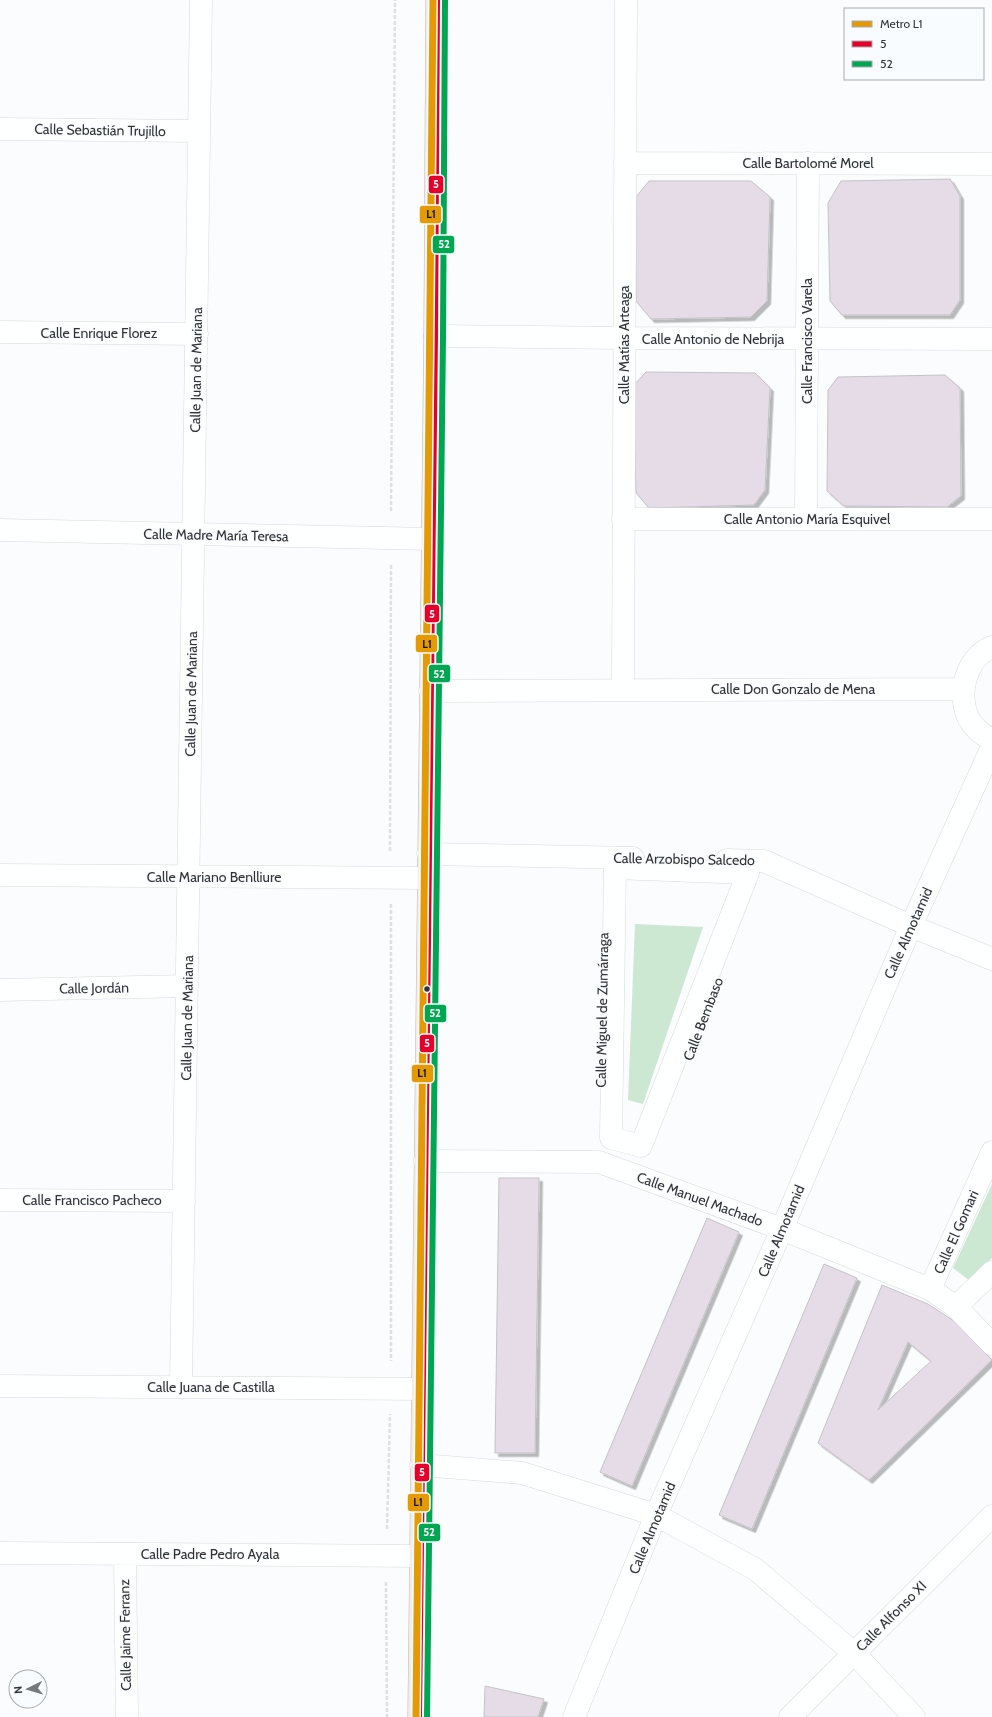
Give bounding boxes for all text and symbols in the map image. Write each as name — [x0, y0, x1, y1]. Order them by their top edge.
legend — [844, 8, 984, 80]
text: Metro L1 — [880, 16, 922, 31]
text: 5 — [880, 36, 887, 51]
text: 52 — [880, 56, 893, 71]
street label: Calle Sebastián Trujillo — [34, 120, 166, 140]
street label: Calle Bartolomé Morel — [742, 154, 874, 172]
line badge: 5 — [428, 175, 444, 194]
text: 5 — [433, 177, 439, 191]
line badge: L1 — [419, 205, 442, 224]
text: L1 — [426, 207, 436, 221]
line badge: 52 — [432, 235, 455, 254]
text: 52 — [438, 237, 450, 251]
street label: Calle Francisco Varela — [798, 278, 816, 404]
street label: Calle Matías Arteaga — [615, 285, 633, 404]
street label: Calle Juan de Mariana — [186, 307, 206, 433]
street label: Calle Enrique Florez — [41, 324, 158, 342]
street label: Calle Antonio de Nebrija — [642, 330, 784, 348]
street label: Calle Antonio María Esquivel — [724, 510, 891, 528]
street label: Calle Madre María Teresa — [143, 525, 289, 545]
line badge: 5 — [424, 604, 440, 623]
text: 5 — [429, 607, 435, 621]
street label: Calle Juan de Mariana — [181, 631, 201, 757]
line badge: L1 — [415, 634, 438, 653]
text: L1 — [422, 637, 432, 651]
line badge: 52 — [428, 664, 451, 683]
text: 52 — [433, 667, 445, 681]
street label: Calle Don Gonzalo de Mena — [711, 680, 875, 698]
street label: Calle Arzobispo Salcedo — [613, 849, 755, 869]
street label: Calle Mariano Benlliure — [147, 868, 281, 886]
street label: Calle Almotamid — [880, 884, 936, 982]
street label: Calle Miguel de Zumárraga — [592, 932, 612, 1088]
street label: Calle Juan de Mariana — [177, 955, 197, 1081]
street label: Calle Bembaso — [679, 974, 727, 1063]
street label: Calle Jordán — [59, 978, 129, 998]
unlabelled marker — [422, 984, 432, 994]
line badge: 52 — [424, 1004, 447, 1023]
text: 52 — [429, 1006, 441, 1020]
line badge: 5 — [419, 1034, 435, 1053]
text: 5 — [424, 1036, 430, 1050]
line badge: L1 — [411, 1064, 434, 1083]
text: L1 — [417, 1066, 427, 1080]
street label: Calle Manuel Machado — [634, 1168, 766, 1230]
street label: Calle Almotamid — [753, 1182, 809, 1280]
street label: Calle El Gomari — [930, 1187, 983, 1277]
street label: Calle Francisco Pacheco — [22, 1191, 162, 1209]
street label: Calle Juana de Castilla — [147, 1378, 275, 1396]
line badge: 5 — [414, 1463, 430, 1482]
text: 5 — [419, 1465, 425, 1479]
street label: Calle Almotamid — [624, 1479, 680, 1577]
line badge: L1 — [407, 1493, 430, 1512]
text: L1 — [413, 1495, 423, 1509]
line badge: 52 — [418, 1523, 441, 1542]
text: 52 — [423, 1525, 435, 1539]
street label: Calle Padre Pedro Ayala — [141, 1545, 280, 1563]
street label: Calle Alfonso XI — [852, 1577, 930, 1655]
street label: Calle Jaime Ferranz — [115, 1579, 135, 1691]
north arrow — [8, 1669, 48, 1709]
text: N — [11, 1685, 25, 1694]

